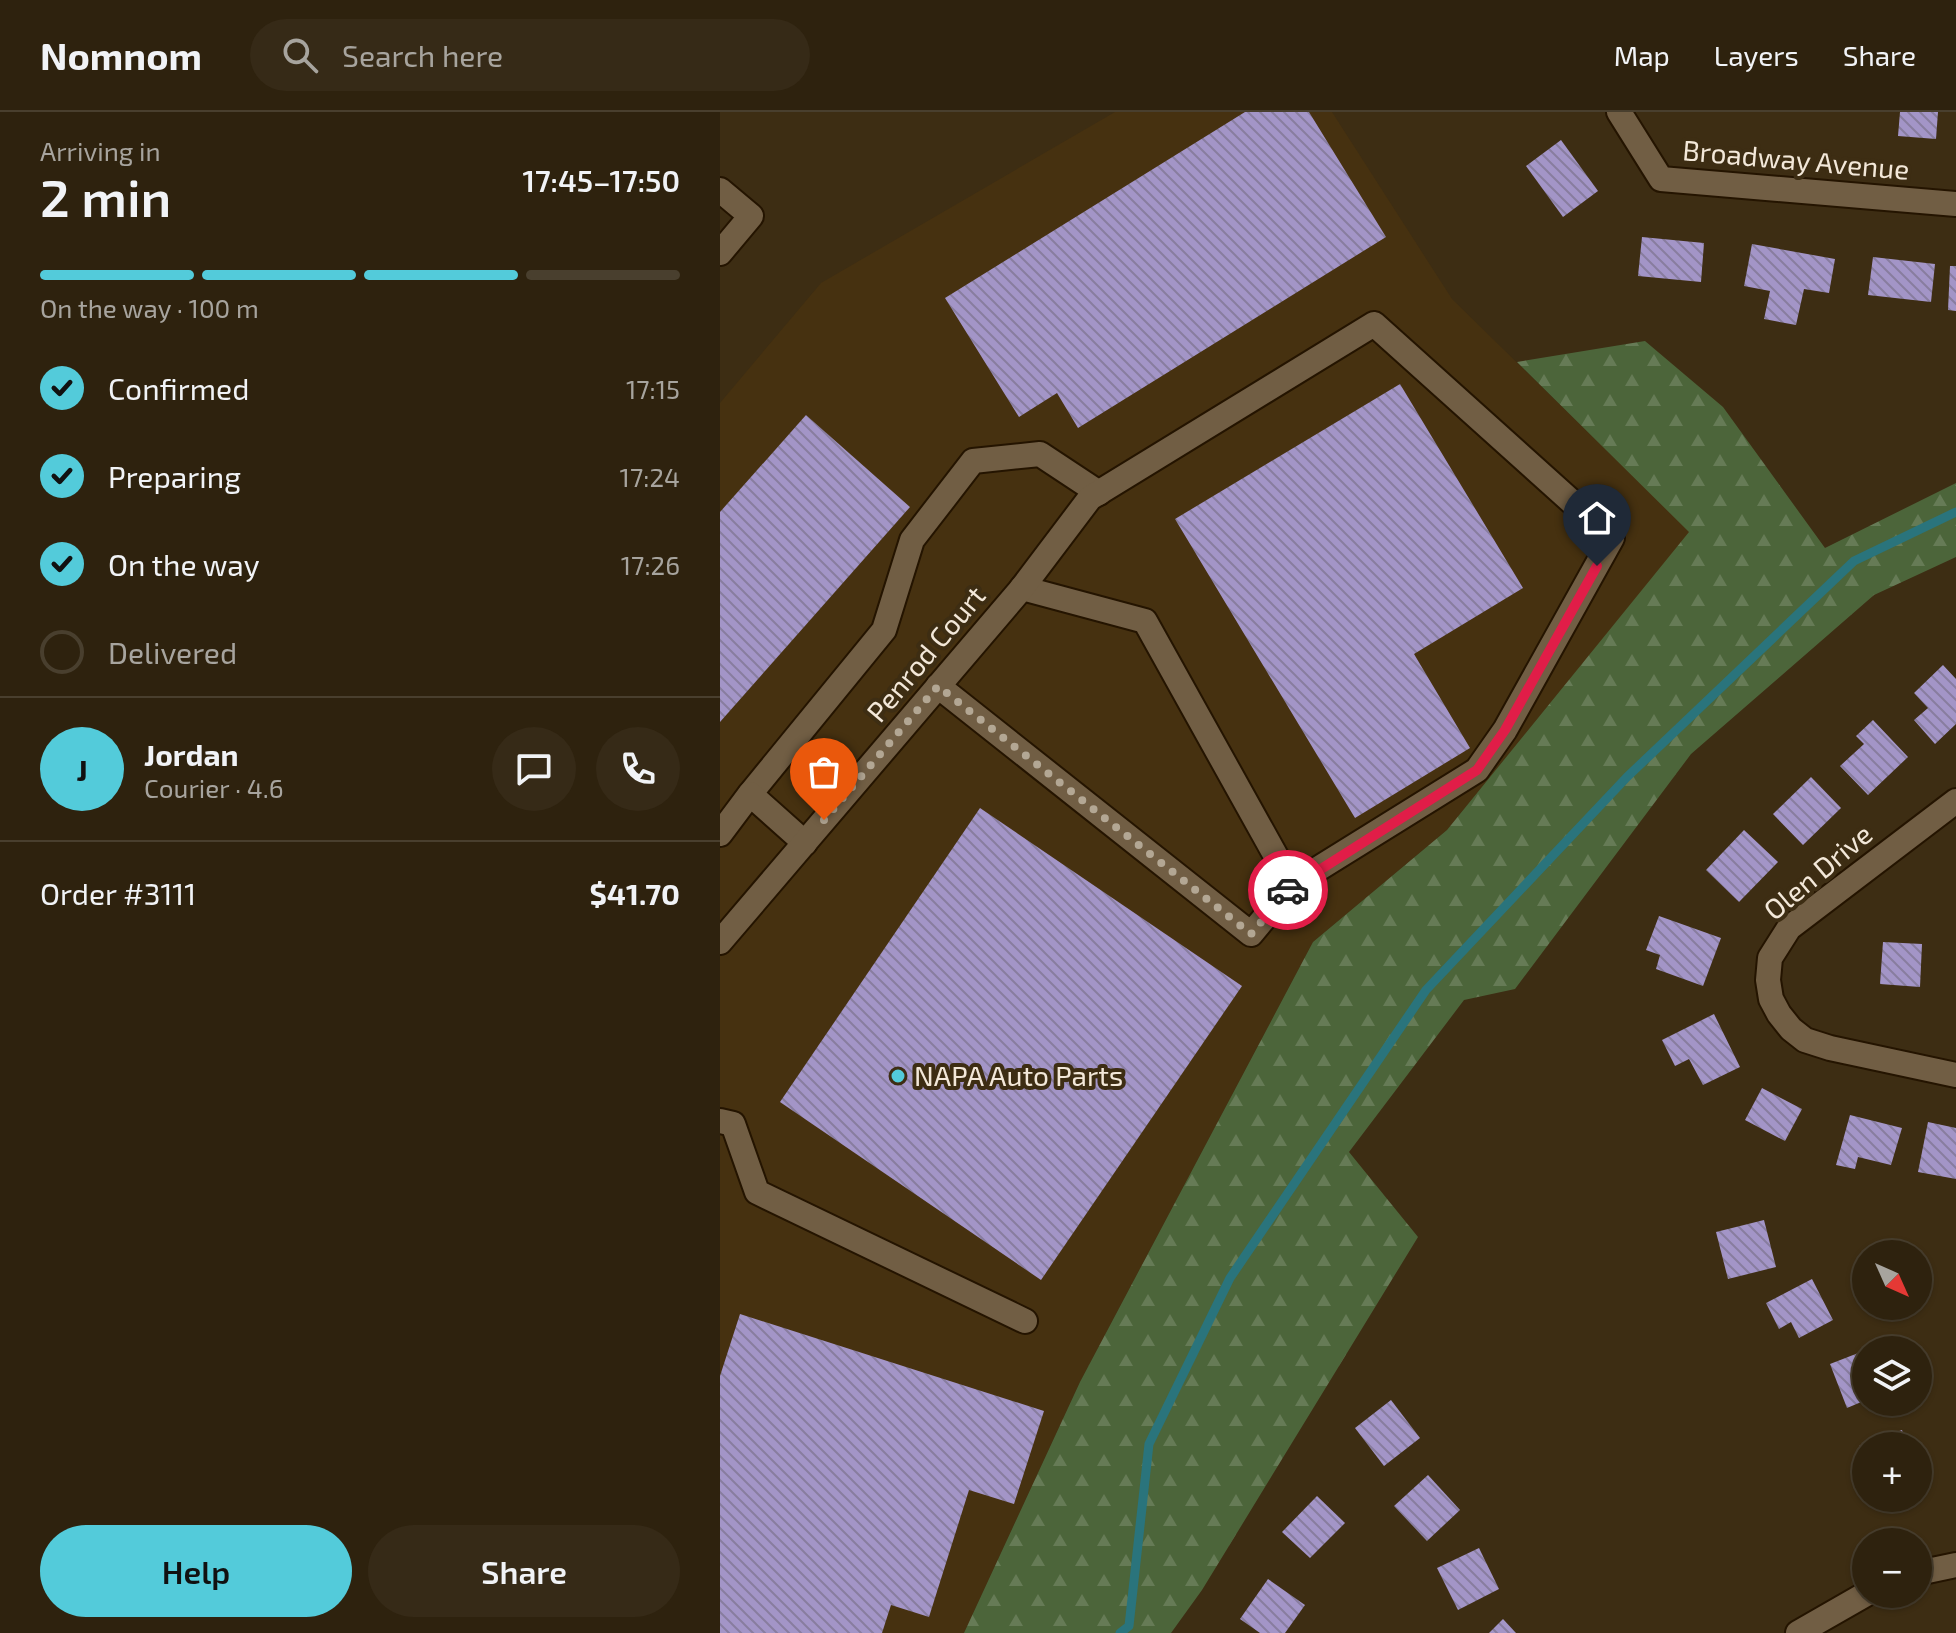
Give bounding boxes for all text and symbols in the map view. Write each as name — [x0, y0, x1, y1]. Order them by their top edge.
search box — [250, 19, 810, 91]
text: Nomnom — [40, 32, 202, 78]
icon: search — [278, 33, 322, 77]
text: Search here — [342, 37, 503, 73]
text: Map — [1614, 38, 1670, 72]
text: Layers — [1714, 38, 1799, 72]
text: Share — [1843, 38, 1916, 72]
street label: Broadway Avenue — [1681, 132, 1911, 186]
text: Arriving in — [40, 135, 161, 166]
text: 17:45–17:50 — [522, 162, 680, 198]
text: 2 min — [40, 165, 171, 227]
text: On the way · 100 m — [40, 292, 259, 323]
icon: check — [40, 366, 84, 410]
text: Confirmed — [108, 370, 249, 406]
text: 17:15 — [626, 373, 680, 404]
icon: check — [40, 454, 84, 498]
text: Preparing — [108, 458, 241, 494]
text: 17:24 — [620, 461, 680, 492]
pin — [1563, 484, 1631, 566]
icon: home — [1575, 496, 1619, 540]
icon: check — [40, 542, 84, 586]
text: On the way — [108, 546, 260, 582]
text: 17:26 — [621, 549, 680, 580]
street label: Penrod Court — [859, 579, 992, 728]
text: Delivered — [108, 634, 237, 670]
button: chat — [492, 727, 576, 811]
button: phone — [596, 727, 680, 811]
text: Jordan — [144, 736, 239, 772]
pin — [790, 738, 858, 820]
icon: bag — [802, 750, 846, 794]
text: J — [76, 751, 88, 787]
text: Courier · 4.6 — [144, 772, 284, 803]
street label: Olen Drive — [1756, 816, 1878, 926]
courier — [1248, 850, 1328, 930]
icon: car — [1266, 868, 1310, 912]
text: Order #3111 — [40, 875, 196, 911]
text: $41.70 — [589, 875, 680, 911]
place label: NAPA Auto Parts — [914, 1058, 1123, 1092]
marker: NAPA Auto Parts — [889, 1067, 907, 1085]
north arrow — [1852, 1240, 1932, 1320]
map controls — [1852, 1240, 1932, 1608]
button: layers — [1852, 1336, 1932, 1416]
button: + — [1852, 1432, 1932, 1512]
button: Help — [40, 1525, 352, 1617]
button: Share — [368, 1525, 680, 1617]
button: − — [1852, 1528, 1932, 1608]

